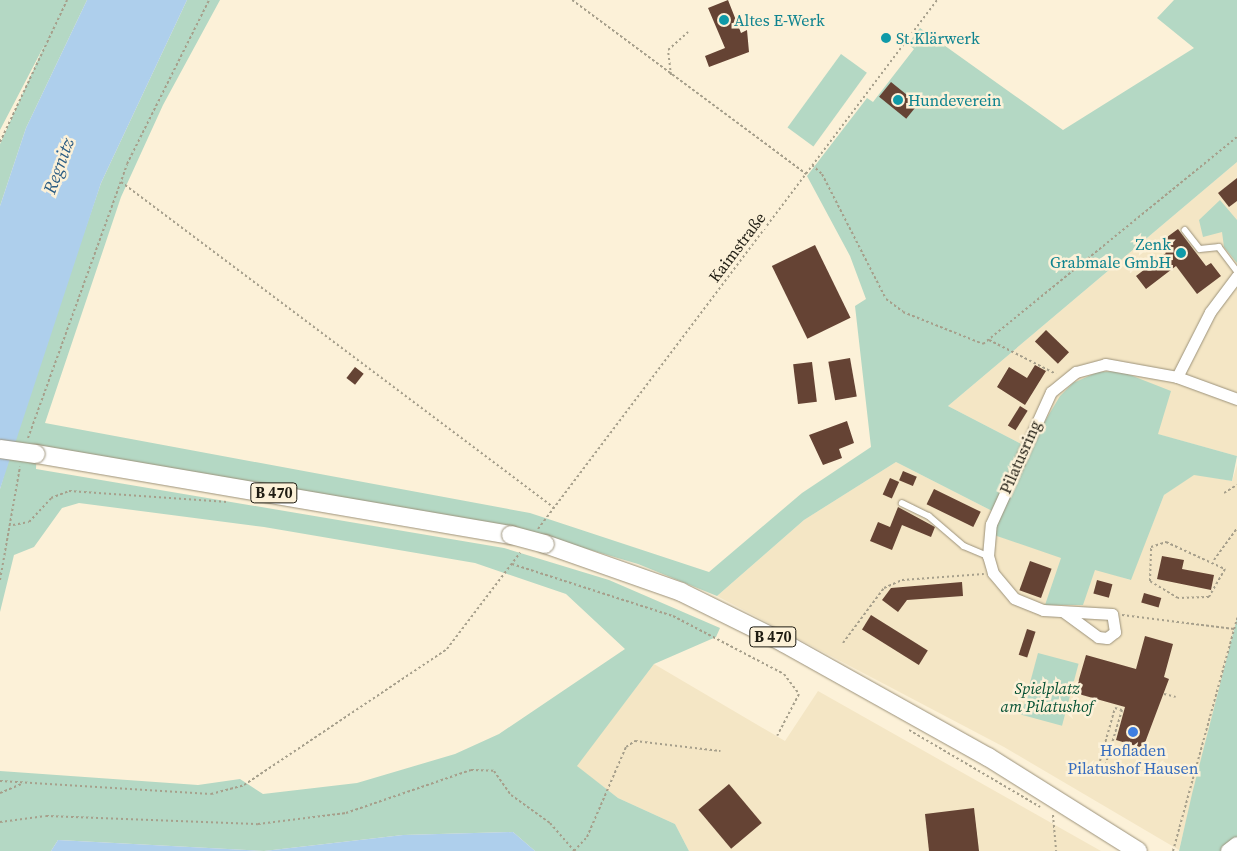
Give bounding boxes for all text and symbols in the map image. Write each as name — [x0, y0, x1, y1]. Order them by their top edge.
place label: Altes E-Werk — [734, 10, 825, 30]
marker: Altes E-Werk — [718, 14, 730, 26]
place label: St.Klärwerk — [896, 28, 980, 48]
marker: St.Klärwerk — [880, 32, 892, 44]
place label: Hundeverein — [908, 90, 1002, 110]
marker: Hundeverein — [892, 94, 904, 106]
water label: Regnitz — [39, 135, 79, 197]
street label: Kaimstraße — [705, 208, 769, 286]
place label: Zenk Grabmale GmbH — [1050, 234, 1171, 272]
marker: Zenk Grabmale GmbH — [1175, 247, 1187, 259]
street label: Pilatusring — [995, 417, 1045, 497]
road number: B 470 — [250, 480, 298, 506]
road number: B 470 — [749, 624, 797, 650]
park label: Spielplatz am Pilatushof — [1001, 678, 1093, 716]
marker: Hofladen Pilatushof Hausen — [1127, 726, 1139, 738]
place label: Hofladen Pilatushof Hausen — [1068, 740, 1198, 778]

